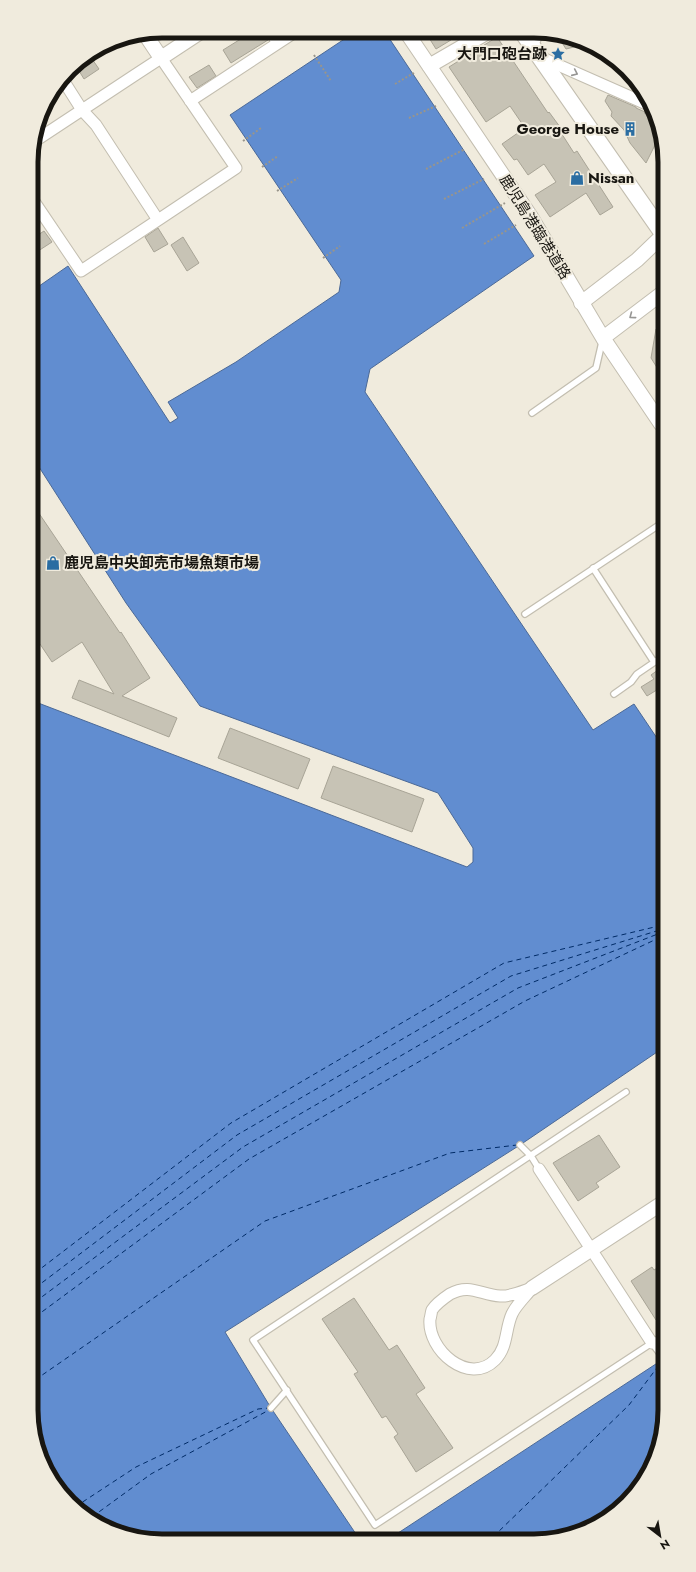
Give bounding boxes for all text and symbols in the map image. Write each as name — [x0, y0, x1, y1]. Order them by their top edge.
place label: 大門口砲台跡 — [457, 43, 547, 65]
place icon: 大門口砲台跡 — [550, 46, 566, 62]
one-way arrow — [571, 68, 578, 76]
place label: George House — [516, 118, 619, 140]
building icon: George House — [622, 121, 638, 137]
place label: Nissan — [588, 167, 634, 189]
street label: 鹿児島港臨港道路 — [494, 170, 576, 284]
shop icon: Nissan — [569, 170, 585, 186]
one-way arrow — [630, 311, 637, 318]
place label: 鹿児島中央卸売市場魚類市場 — [64, 552, 259, 574]
shop icon: 鹿児島中央卸売市場魚類市場 — [45, 555, 61, 571]
north arrow — [640, 1516, 680, 1556]
text: N — [657, 1535, 673, 1554]

